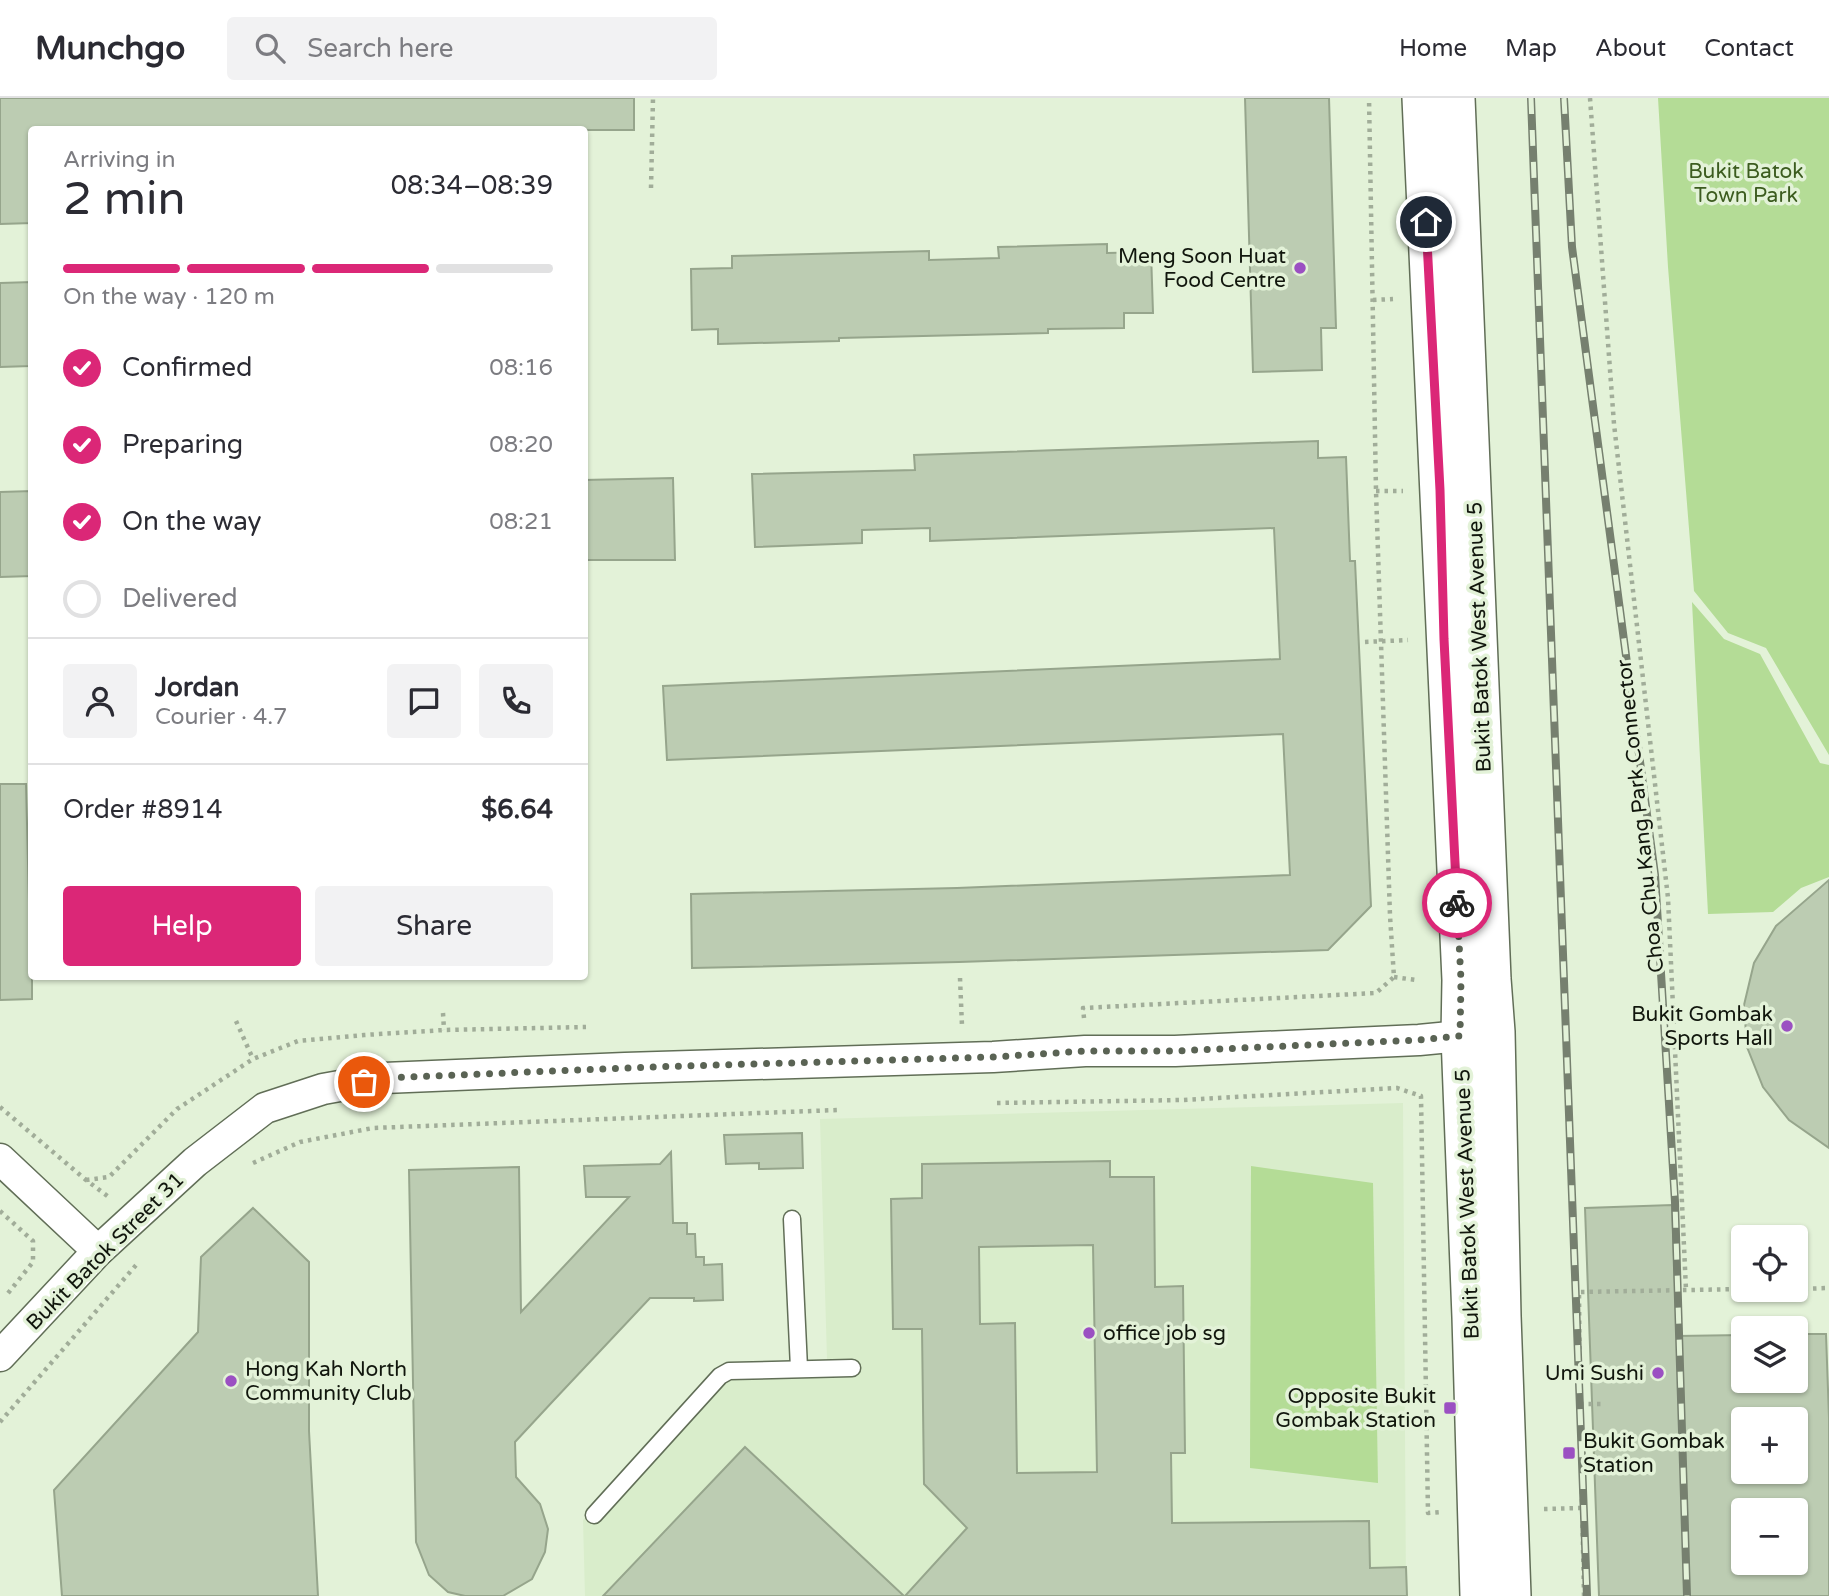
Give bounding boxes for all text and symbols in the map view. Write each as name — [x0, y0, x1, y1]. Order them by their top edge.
search box — [227, 17, 717, 80]
text: Munchgo — [35, 29, 185, 68]
icon: search — [251, 29, 289, 67]
text: Search here — [307, 33, 453, 64]
text: Home — [1399, 34, 1467, 63]
text: Map — [1505, 34, 1557, 63]
text: About — [1595, 34, 1666, 63]
text: Contact — [1704, 34, 1794, 63]
text: Arriving in — [63, 146, 176, 174]
park label: Bukit Batok Town Park — [1688, 159, 1804, 208]
text: 08:34–08:39 — [391, 170, 553, 201]
text: 2 min — [63, 172, 186, 227]
pin — [1396, 192, 1456, 252]
icon: home — [1407, 203, 1445, 241]
place label: Meng Soon Huat Food Centre — [1118, 244, 1286, 293]
marker: Meng Soon Huat Food Centre — [1292, 260, 1308, 276]
text: On the way · 120 m — [63, 283, 275, 311]
icon: check — [63, 349, 101, 387]
text: Confirmed — [122, 352, 252, 383]
text: 08:16 — [489, 354, 553, 382]
icon: check — [63, 426, 101, 464]
text: Preparing — [122, 429, 243, 460]
text: 08:20 — [489, 431, 553, 459]
street label: Bukit Batok West Avenue 5 — [1462, 501, 1497, 773]
icon: check — [63, 503, 101, 541]
text: On the way — [122, 506, 262, 537]
text: 08:21 — [489, 508, 553, 536]
text: Delivered — [122, 583, 238, 614]
street label: Choa Chu Kang Park Connector — [1612, 658, 1669, 974]
button: person — [63, 664, 137, 738]
button: chat — [387, 664, 461, 738]
button: phone — [479, 664, 553, 738]
text: Jordan — [155, 672, 239, 703]
text: Courier · 4.7 — [155, 703, 288, 731]
text: Order #8914 — [63, 794, 223, 825]
text: $6.64 — [481, 794, 553, 825]
courier — [1422, 868, 1492, 938]
icon: bike — [1438, 884, 1476, 922]
button: Help — [63, 886, 301, 966]
button: Share — [315, 886, 553, 966]
place label: Bukit Gombak Sports Hall — [1631, 1002, 1773, 1051]
marker: Bukit Gombak Sports Hall — [1779, 1018, 1795, 1034]
pin — [334, 1052, 394, 1112]
icon: bag — [345, 1063, 383, 1101]
street label: Bukit Batok West Avenue 5 — [1450, 1068, 1485, 1340]
street label: Bukit Batok Street 31 — [21, 1167, 189, 1335]
map controls — [1731, 1225, 1808, 1575]
button: locate — [1731, 1225, 1808, 1302]
button: layers — [1731, 1316, 1808, 1393]
place label: office job sg — [1103, 1321, 1226, 1346]
marker: office job sg — [1081, 1325, 1097, 1341]
place label: Hong Kah North Community Club — [245, 1357, 412, 1406]
place label: Umi Sushi — [1545, 1361, 1644, 1386]
marker: Umi Sushi — [1650, 1365, 1666, 1381]
marker: Hong Kah North Community Club — [223, 1373, 239, 1389]
place label: Opposite Bukit Gombak Station — [1275, 1384, 1436, 1433]
marker: Opposite Bukit Gombak Station — [1442, 1400, 1458, 1416]
button: + — [1731, 1407, 1808, 1484]
place label: Bukit Gombak Station — [1583, 1429, 1725, 1478]
marker: Bukit Gombak Station — [1561, 1445, 1577, 1461]
button: − — [1731, 1498, 1808, 1575]

